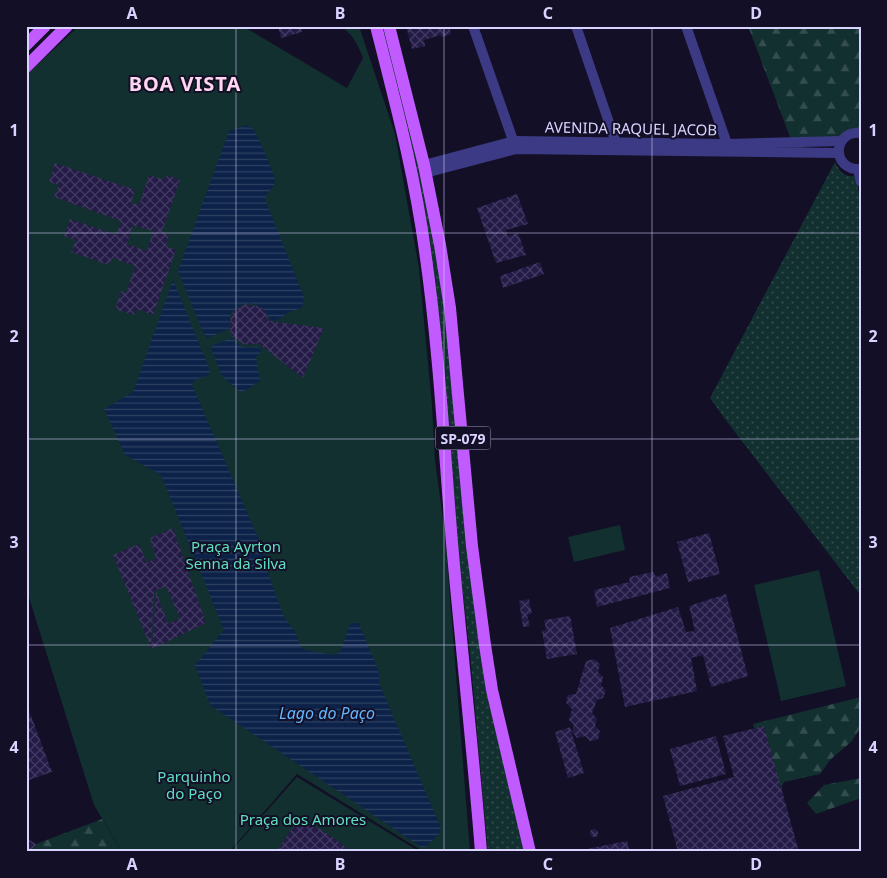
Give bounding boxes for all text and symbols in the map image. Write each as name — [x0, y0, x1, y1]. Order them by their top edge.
text: A — [126, 2, 138, 24]
text: B — [335, 2, 345, 24]
text: C — [543, 2, 553, 24]
text: D — [750, 2, 762, 24]
district label: BOA VISTA — [129, 70, 241, 97]
street label: AVENIDA RAQUEL JACOB — [545, 116, 717, 140]
text: 1 — [9, 119, 19, 141]
text: 1 — [868, 119, 878, 141]
text: 2 — [9, 325, 19, 347]
text: 2 — [868, 325, 878, 347]
road number: SP-079 — [436, 426, 490, 449]
text: 3 — [9, 531, 19, 553]
text: 3 — [868, 531, 878, 553]
park label: Praça Ayrton Senna da Silva — [185, 536, 287, 573]
water label: Lago do Paço — [279, 702, 375, 724]
text: 4 — [9, 736, 19, 758]
text: 4 — [868, 736, 878, 758]
park label: Parquinho do Paço — [157, 766, 231, 803]
park label: Praça dos Amores — [240, 809, 366, 829]
text: A — [126, 853, 138, 875]
text: B — [335, 853, 345, 875]
text: C — [543, 853, 553, 875]
text: D — [750, 853, 762, 875]

